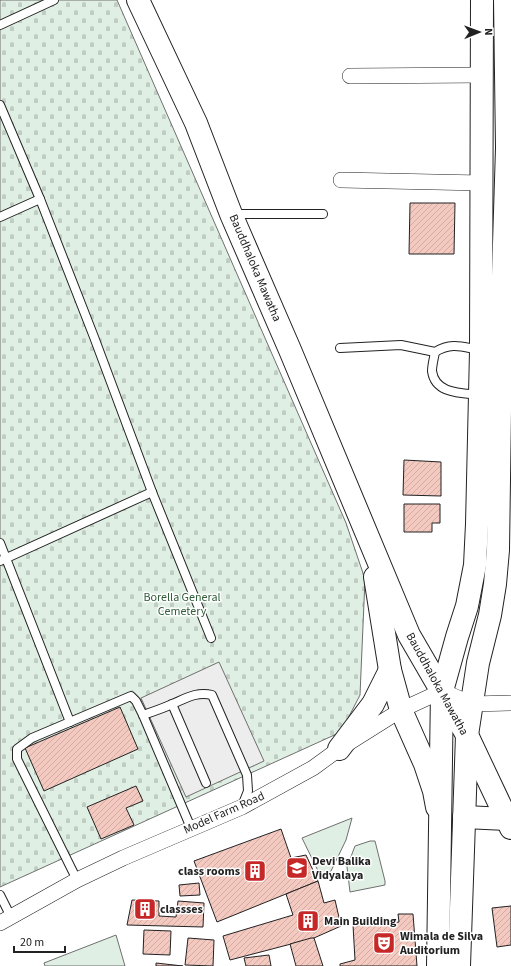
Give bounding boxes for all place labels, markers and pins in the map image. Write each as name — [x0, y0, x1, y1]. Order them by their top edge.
place label: Devi Balika Vidyalaya — [311, 853, 371, 884]
school or university icon: Devi Balika Vidyalaya — [284, 855, 310, 881]
building icon: class rooms — [242, 858, 268, 884]
place label: class rooms — [178, 863, 240, 880]
building icon: classses — [132, 896, 158, 922]
place label: classses — [160, 901, 203, 918]
building icon: Main Building — [295, 908, 321, 934]
place label: Main Building — [324, 913, 397, 930]
place label: Wimala de Silva Auditorium — [399, 928, 483, 959]
theatre icon: Wimala de Silva Auditorium — [371, 930, 397, 956]

